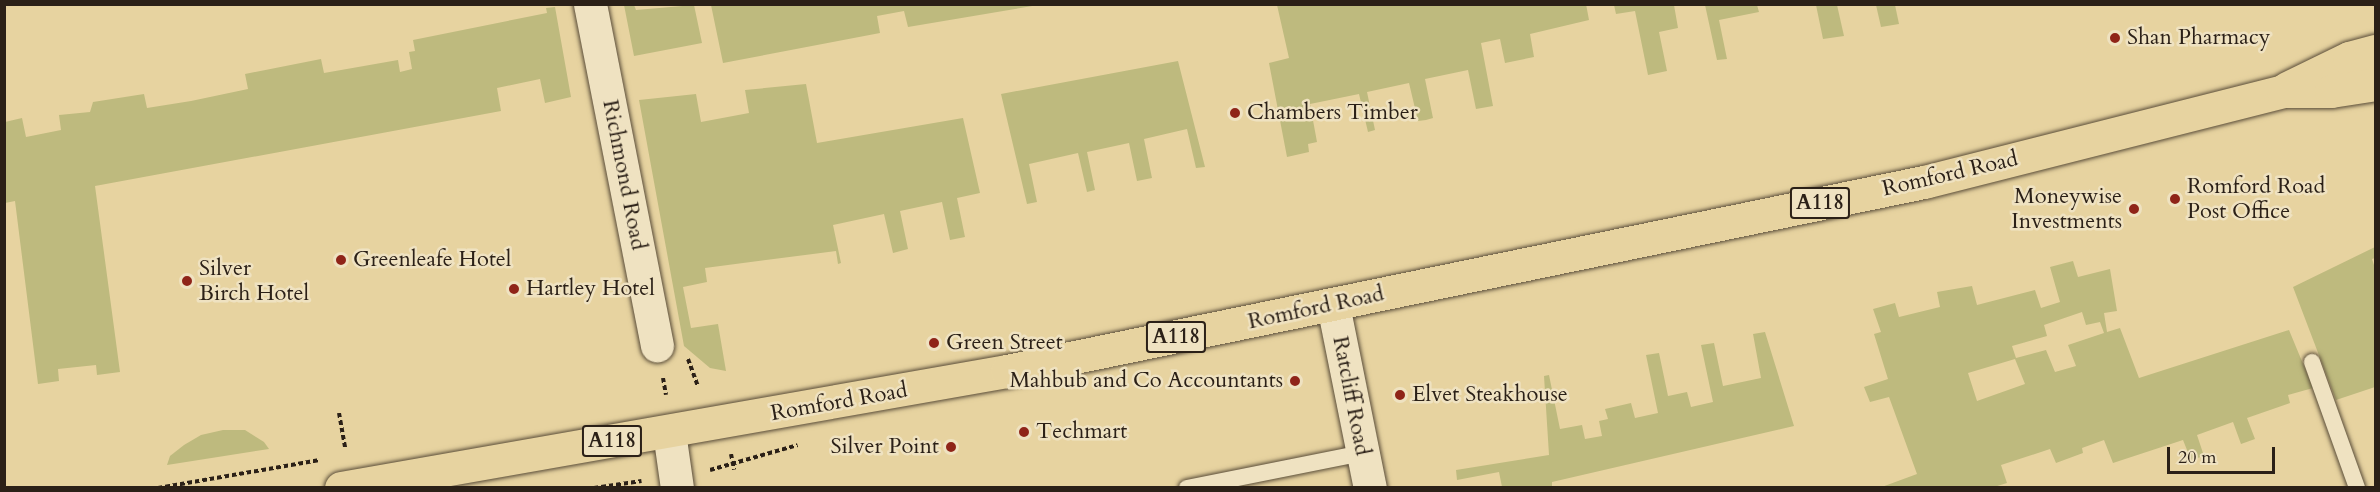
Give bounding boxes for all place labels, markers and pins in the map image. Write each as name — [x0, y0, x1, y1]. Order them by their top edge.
place label: Shan Pharmacy — [2127, 25, 2270, 51]
marker: Shan Pharmacy — [2108, 31, 2122, 45]
place label: Chambers Timber — [1247, 100, 1418, 126]
marker: Chambers Timber — [1228, 106, 1242, 120]
place label: Romford Road Post Office — [2187, 173, 2325, 224]
place label: Moneywise Investments — [2011, 183, 2122, 234]
marker: Romford Road Post Office — [2168, 192, 2182, 206]
marker: Moneywise Investments — [2127, 202, 2141, 216]
place label: Greenleafe Hotel — [353, 247, 511, 273]
marker: Greenleafe Hotel — [334, 253, 348, 267]
place label: Silver Birch Hotel — [199, 255, 309, 306]
marker: Silver Birch Hotel — [180, 274, 194, 288]
place label: Hartley Hotel — [526, 276, 655, 302]
marker: Hartley Hotel — [507, 282, 521, 296]
place label: Green Street — [946, 330, 1063, 356]
marker: Green Street — [927, 336, 941, 350]
place label: Mahbub and Co Accountants — [1009, 368, 1283, 394]
marker: Mahbub and Co Accountants — [1288, 374, 1302, 388]
place label: Elvet Steakhouse — [1412, 382, 1568, 408]
marker: Elvet Steakhouse — [1393, 388, 1407, 402]
place label: Techmart — [1036, 419, 1127, 445]
marker: Techmart — [1017, 425, 1031, 439]
place label: Silver Point — [831, 434, 939, 460]
marker: Silver Point — [944, 440, 958, 454]

